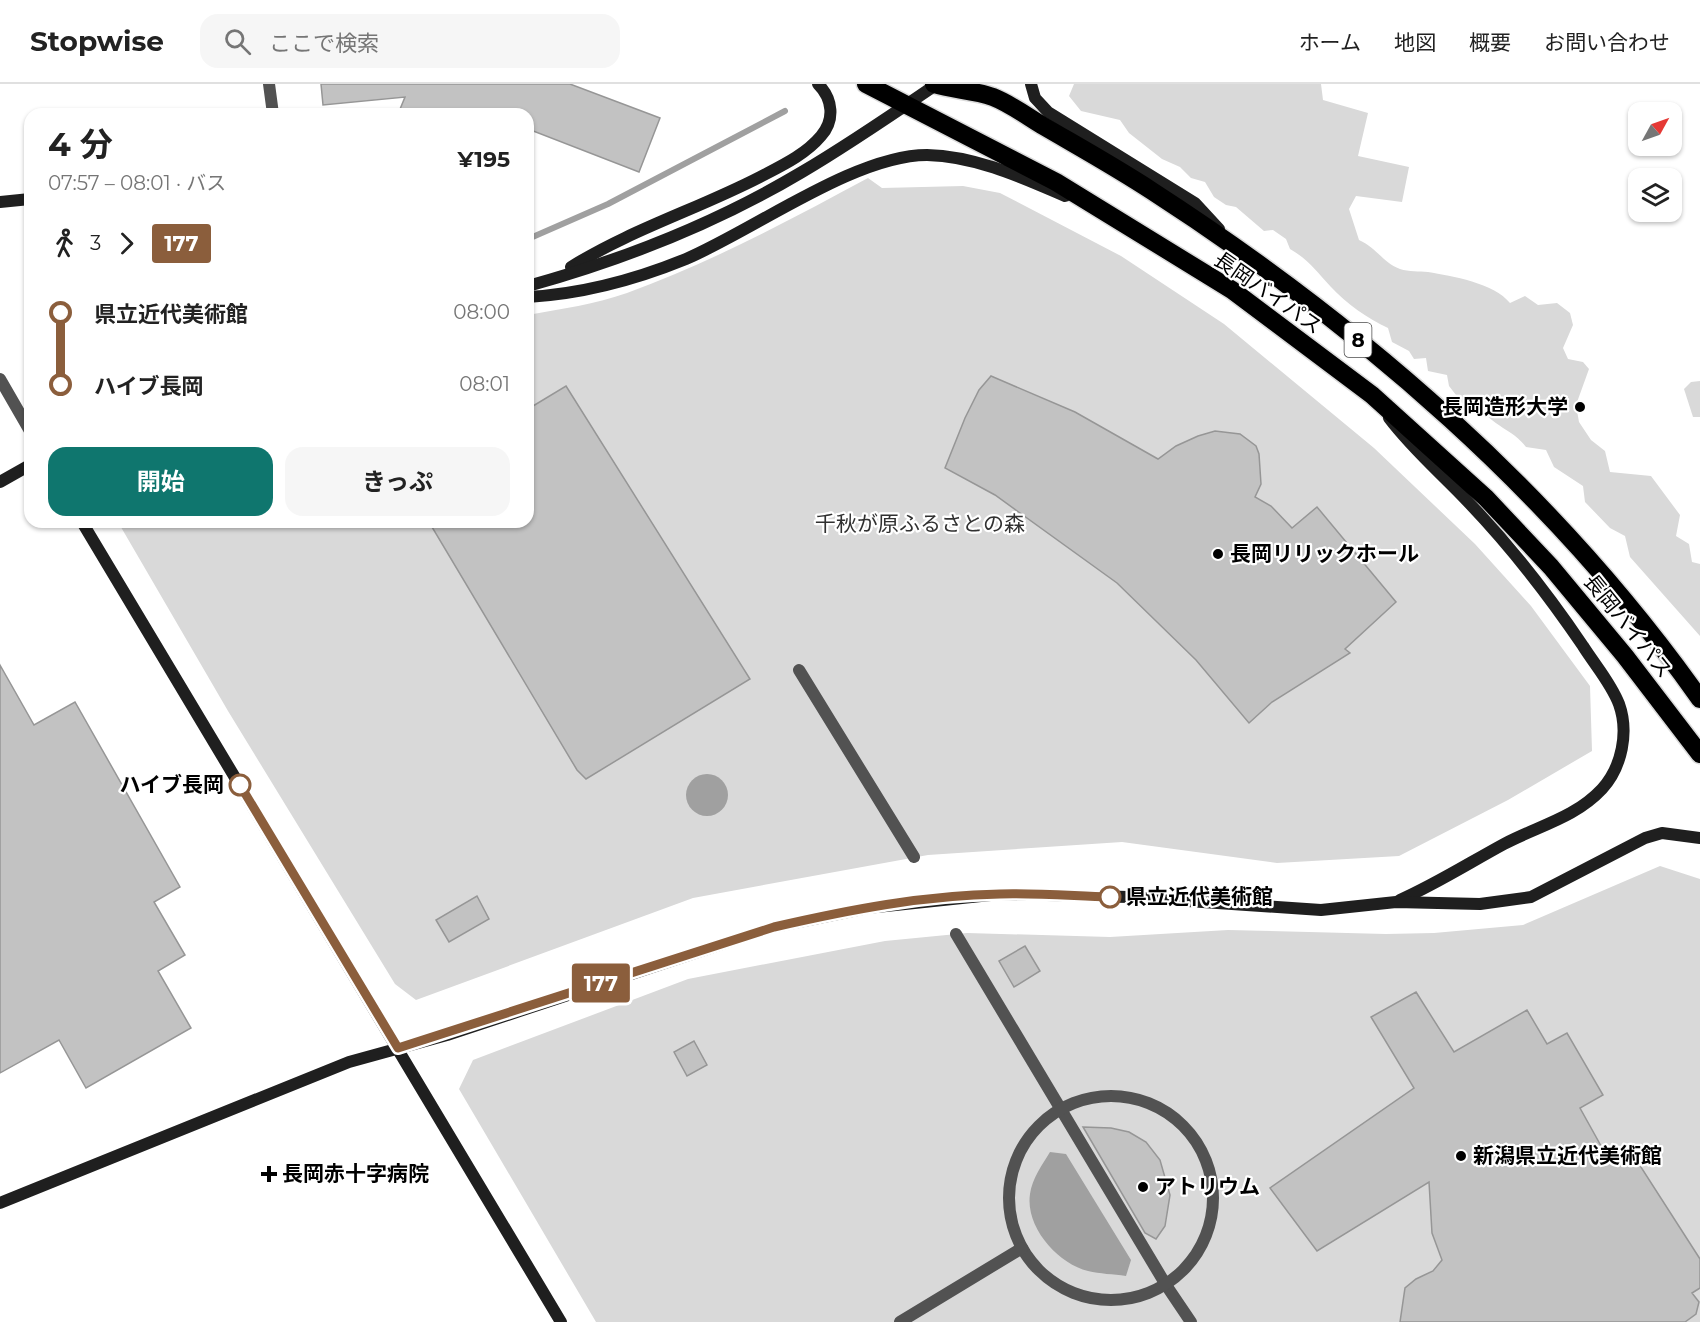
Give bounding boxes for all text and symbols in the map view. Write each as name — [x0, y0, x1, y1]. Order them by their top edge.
search box — [200, 14, 620, 68]
text: Stopwise — [30, 24, 164, 58]
icon: search — [221, 25, 254, 58]
text: ここで検索 — [269, 30, 379, 57]
text: ホーム — [1299, 30, 1361, 55]
text: 地図 — [1394, 30, 1436, 55]
text: 概要 — [1469, 30, 1511, 55]
text: お問い合わせ — [1544, 30, 1670, 55]
north arrow — [1628, 102, 1682, 156]
map controls — [1628, 102, 1682, 222]
text: 4 分 — [48, 124, 113, 164]
text: ¥195 — [457, 146, 510, 173]
button: layers — [1628, 168, 1682, 222]
text: 07:57 – 08:01 · バス — [48, 171, 226, 195]
icon: walk — [48, 227, 81, 260]
icon: forward — [110, 227, 143, 260]
text: 3 — [90, 231, 101, 255]
text: 177 — [164, 231, 199, 256]
street label: 長岡バイパス — [1210, 246, 1327, 339]
text: 08:00 — [453, 300, 510, 324]
text: 県立近代美術館 — [94, 301, 248, 328]
road number: 8 — [1344, 323, 1372, 357]
text: 08:01 — [459, 372, 510, 396]
text: ハイブ長岡 — [94, 373, 204, 400]
place label: 長岡造形大学 — [1442, 394, 1568, 419]
marker: 長岡造形大学 — [1573, 400, 1587, 414]
button: 開始 — [48, 447, 273, 516]
button: きっぷ — [285, 447, 510, 516]
park label: 千秋が原ふるさとの森 — [815, 511, 1025, 536]
place label: 長岡リリックホール — [1230, 541, 1419, 566]
marker: 長岡リリックホール — [1211, 547, 1225, 561]
street label: 長岡バイパス — [1579, 569, 1678, 682]
place label: ハイブ長岡 — [119, 772, 224, 797]
marker: ハイブ長岡 — [229, 774, 251, 796]
place label: 県立近代美術館 — [1126, 884, 1273, 909]
marker: 県立近代美術館 — [1099, 886, 1121, 908]
line badge: 177 — [566, 964, 636, 1002]
text: 177 — [584, 971, 618, 996]
place label: 新潟県立近代美術館 — [1473, 1143, 1662, 1168]
marker: 新潟県立近代美術館 — [1454, 1149, 1468, 1163]
place label: 長岡赤十字病院 — [282, 1161, 429, 1186]
marker: 長岡赤十字病院 — [260, 1165, 278, 1183]
place label: アトリウム — [1155, 1174, 1260, 1199]
marker: アトリウム — [1136, 1180, 1150, 1194]

